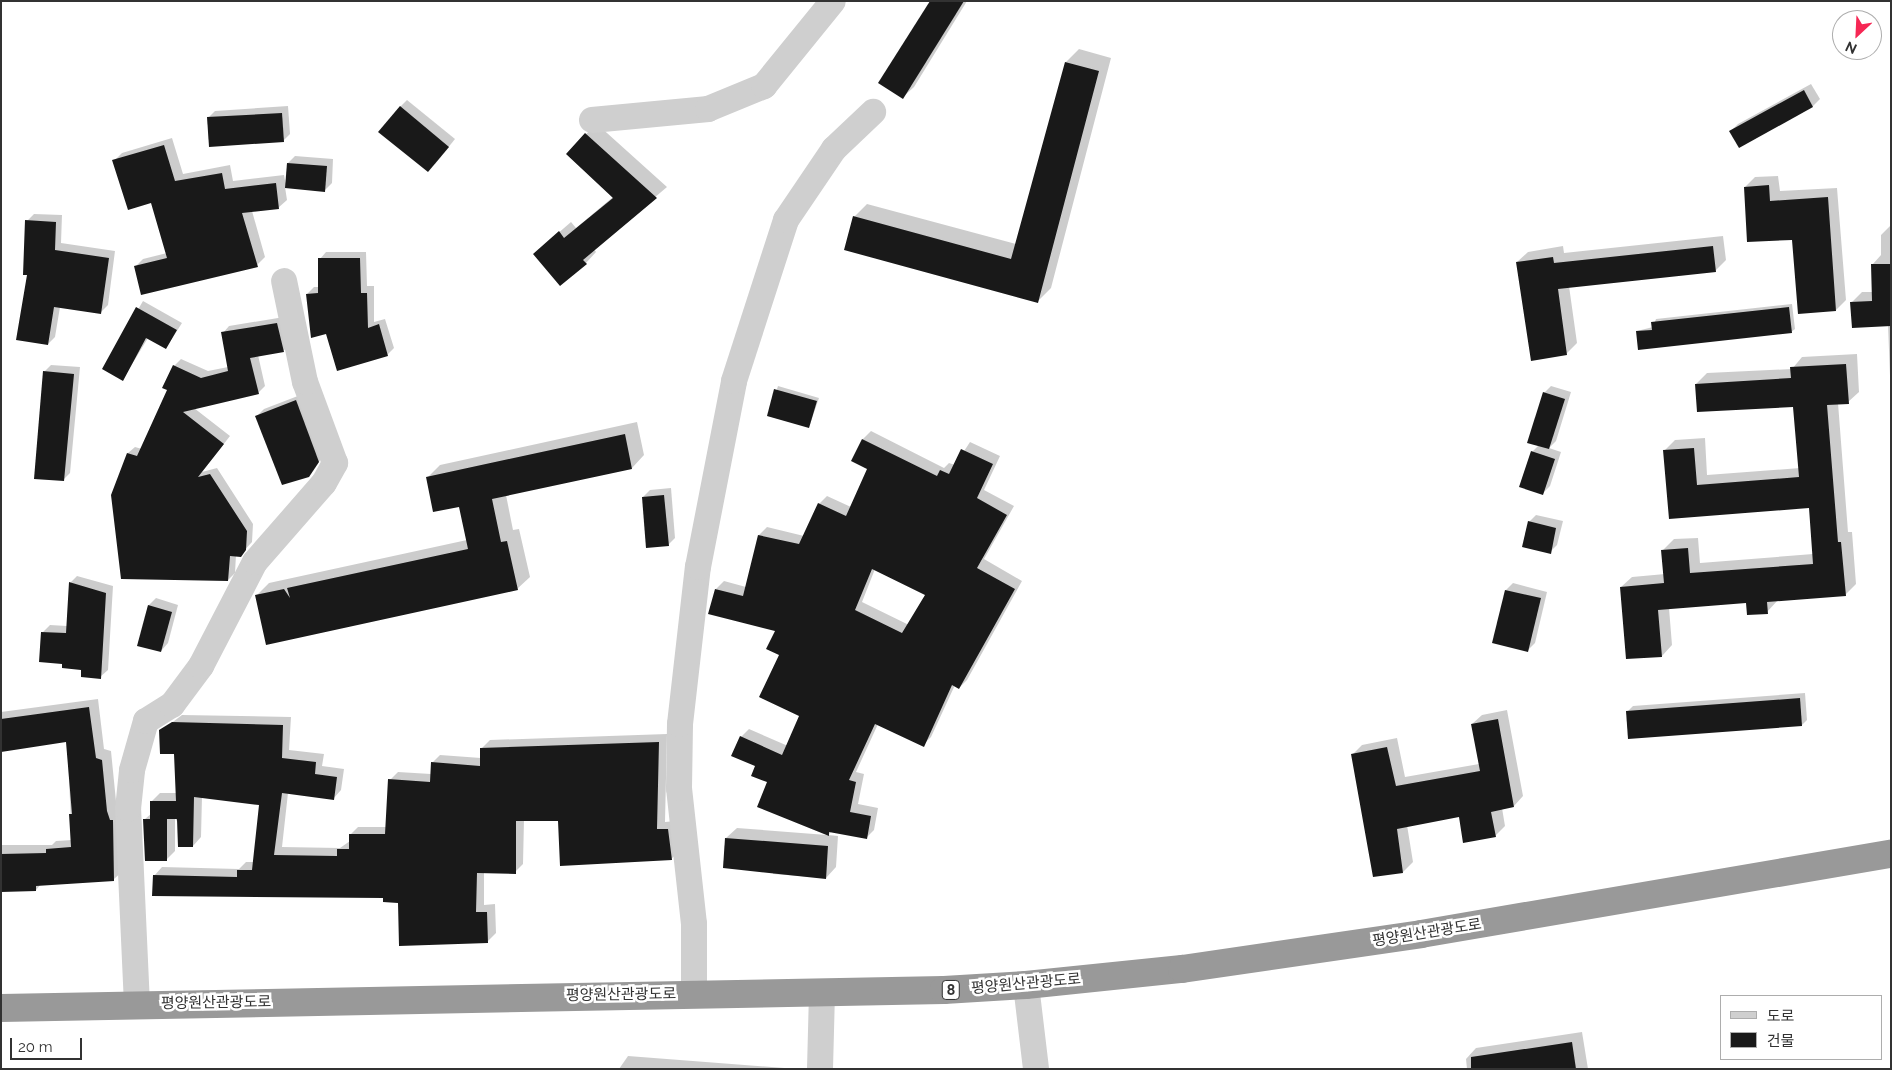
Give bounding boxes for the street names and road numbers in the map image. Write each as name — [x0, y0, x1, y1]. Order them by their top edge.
street label: 평양원산관광도로 — [1371, 915, 1483, 951]
street label: 평양원산관광도로 — [970, 970, 1082, 998]
road number: 8 — [941, 978, 961, 1002]
street label: 평양원산관광도로 — [566, 985, 676, 1005]
street label: 평양원산관광도로 — [161, 993, 271, 1013]

